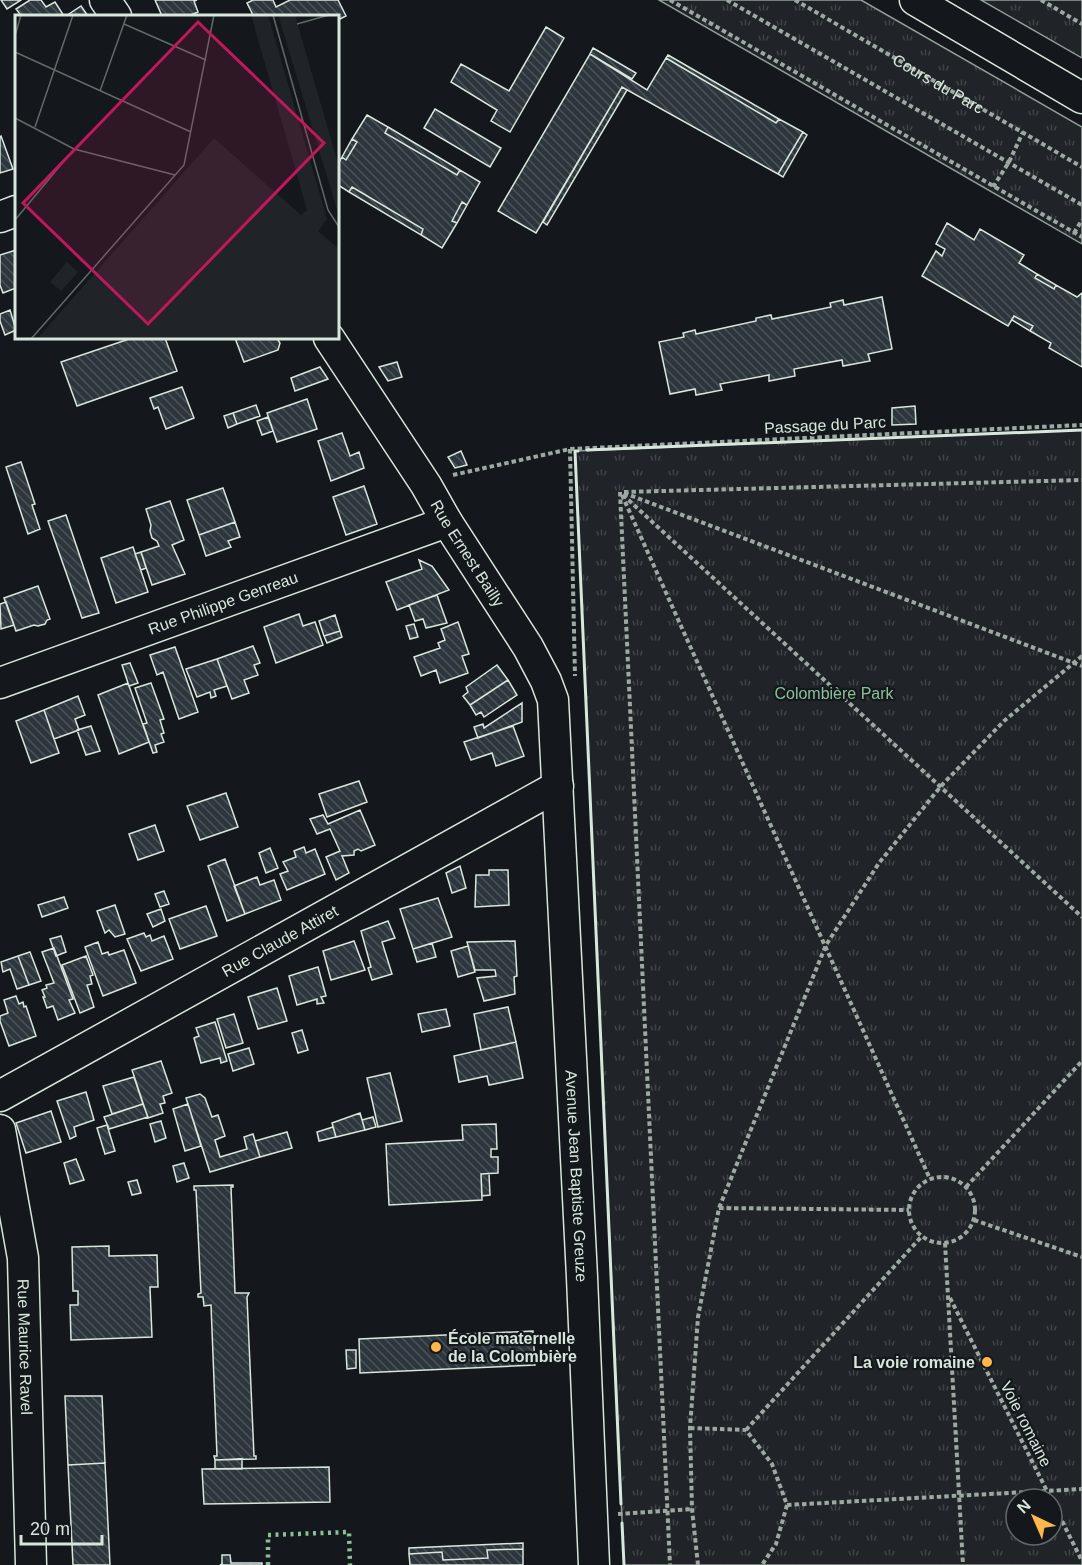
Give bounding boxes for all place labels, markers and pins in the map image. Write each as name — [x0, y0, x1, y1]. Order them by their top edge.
place label: École maternelle de la Colombière — [448, 1329, 577, 1365]
marker: École maternelle de la Colombière — [429, 1340, 443, 1354]
place label: La voie romaine — [853, 1354, 975, 1371]
marker: La voie romaine — [980, 1355, 994, 1369]

